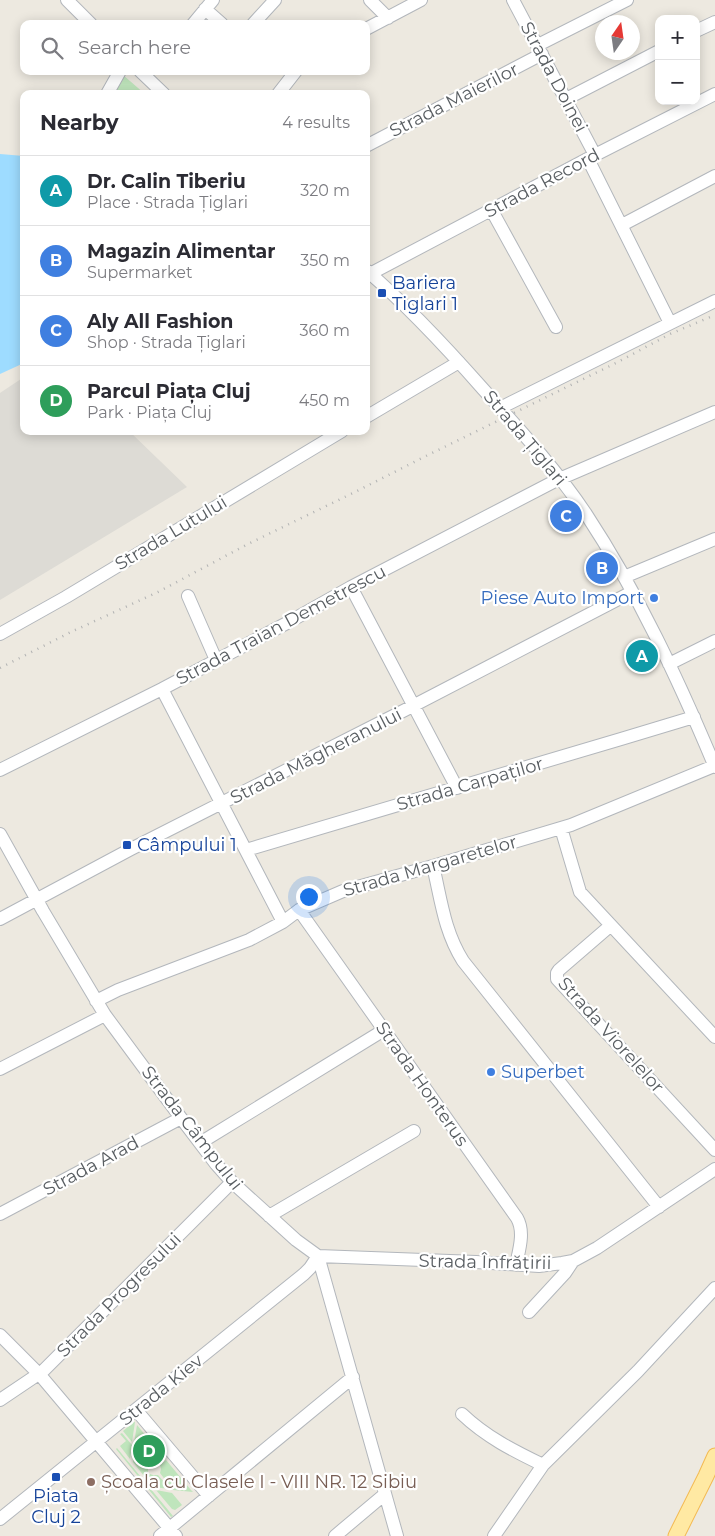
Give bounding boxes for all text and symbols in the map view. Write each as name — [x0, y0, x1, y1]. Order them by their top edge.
north arrow — [595, 15, 640, 60]
map controls — [655, 15, 700, 105]
button: + — [655, 15, 700, 60]
street label: Strada Doinei — [516, 18, 592, 136]
search box — [20, 20, 370, 75]
icon: search — [38, 34, 66, 62]
text: Search here — [78, 36, 191, 59]
street label: Strada Maierilor — [386, 58, 522, 142]
button: − — [655, 60, 700, 105]
text: Nearby — [40, 110, 119, 135]
text: 4 results — [282, 113, 350, 132]
street label: Strada Record — [481, 143, 603, 223]
text: Dr. Calin Tiberiu — [87, 170, 246, 193]
text: A — [50, 181, 62, 200]
text: 320 m — [300, 181, 350, 200]
text: Place · Strada Țiglari — [87, 193, 248, 212]
text: Magazin Alimentar — [87, 240, 275, 263]
text: B — [50, 251, 62, 270]
text: 350 m — [300, 251, 350, 270]
text: Supermarket — [87, 263, 193, 282]
place label: Bariera Tiglari 1 — [392, 272, 458, 315]
marker: Bariera Tiglari 1 — [376, 287, 388, 299]
text: Aly All Fashion — [87, 310, 233, 333]
text: C — [50, 321, 62, 340]
text: 360 m — [299, 321, 350, 340]
text: Shop · Strada Țiglari — [87, 333, 246, 352]
text: Parcul Piața Cluj — [87, 380, 250, 403]
street label: Strada Țiglari — [478, 386, 571, 491]
text: D — [49, 391, 63, 410]
text: 450 m — [299, 391, 350, 410]
text: Park · Piața Cluj — [87, 403, 212, 422]
street label: Strada Lutului — [111, 491, 231, 575]
pin: C — [550, 497, 582, 535]
pin: B — [586, 549, 618, 587]
street label: Strada Traian Demetrescu — [172, 560, 390, 690]
place label: Piese Auto Import — [480, 587, 644, 609]
marker: Piese Auto Import — [648, 592, 660, 604]
pin: A — [626, 637, 658, 675]
street label: Strada Măgheranului — [227, 703, 405, 809]
street label: Strada Carpaților — [394, 753, 546, 816]
street label: Strada Margaretelor — [341, 831, 519, 901]
place label: Câmpului 1 — [137, 834, 237, 856]
marker: Câmpului 1 — [121, 839, 133, 851]
your location — [296, 884, 322, 910]
street label: Strada Viorelelor — [553, 973, 669, 1097]
street label: Strada Honterus — [371, 1017, 473, 1151]
place label: Superbet — [501, 1061, 585, 1083]
street label: Strada Câmpului — [137, 1062, 247, 1194]
marker: Superbet — [485, 1066, 497, 1078]
street label: Strada Arad — [39, 1132, 143, 1200]
street label: Strada Progresului — [52, 1228, 186, 1362]
street label: Strada Înfrățirii — [418, 1250, 552, 1275]
street label: Strada Kiev — [115, 1349, 207, 1430]
pin: D — [133, 1432, 165, 1470]
marker: Piata Cluj 2 — [50, 1471, 62, 1483]
place label: Școala cu Clasele I - VIII NR. 12 Sibiu — [101, 1471, 417, 1494]
marker: Școala cu Clasele I - VIII NR. 12 Sibiu — [85, 1476, 97, 1488]
place label: Piata Cluj 2 — [31, 1485, 81, 1528]

